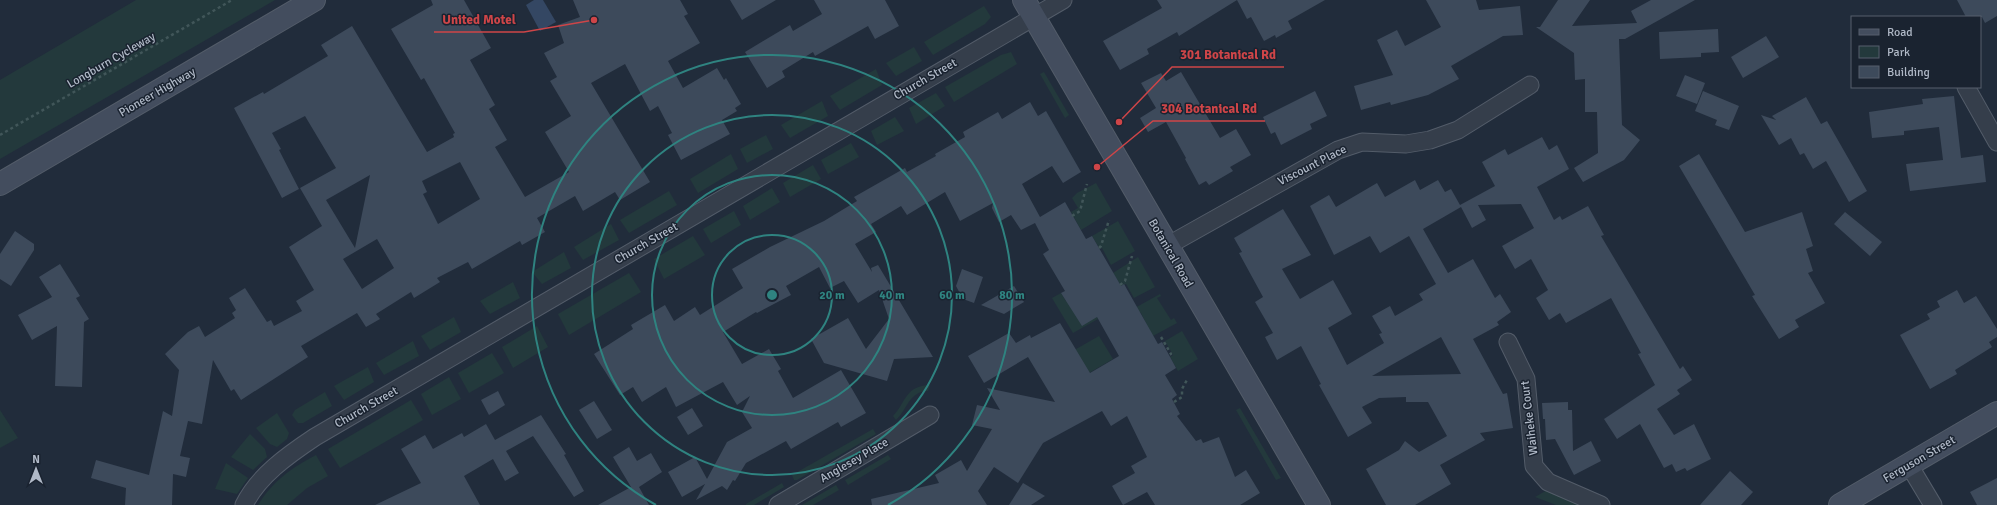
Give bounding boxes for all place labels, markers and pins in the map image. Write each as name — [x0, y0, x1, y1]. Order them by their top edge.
callout: United Motel — [434, 7, 524, 32]
callout: 301 Botanical Rd — [1172, 42, 1284, 67]
callout: 304 Botanical Rd — [1153, 96, 1265, 121]
centre of rings — [765, 288, 779, 302]

